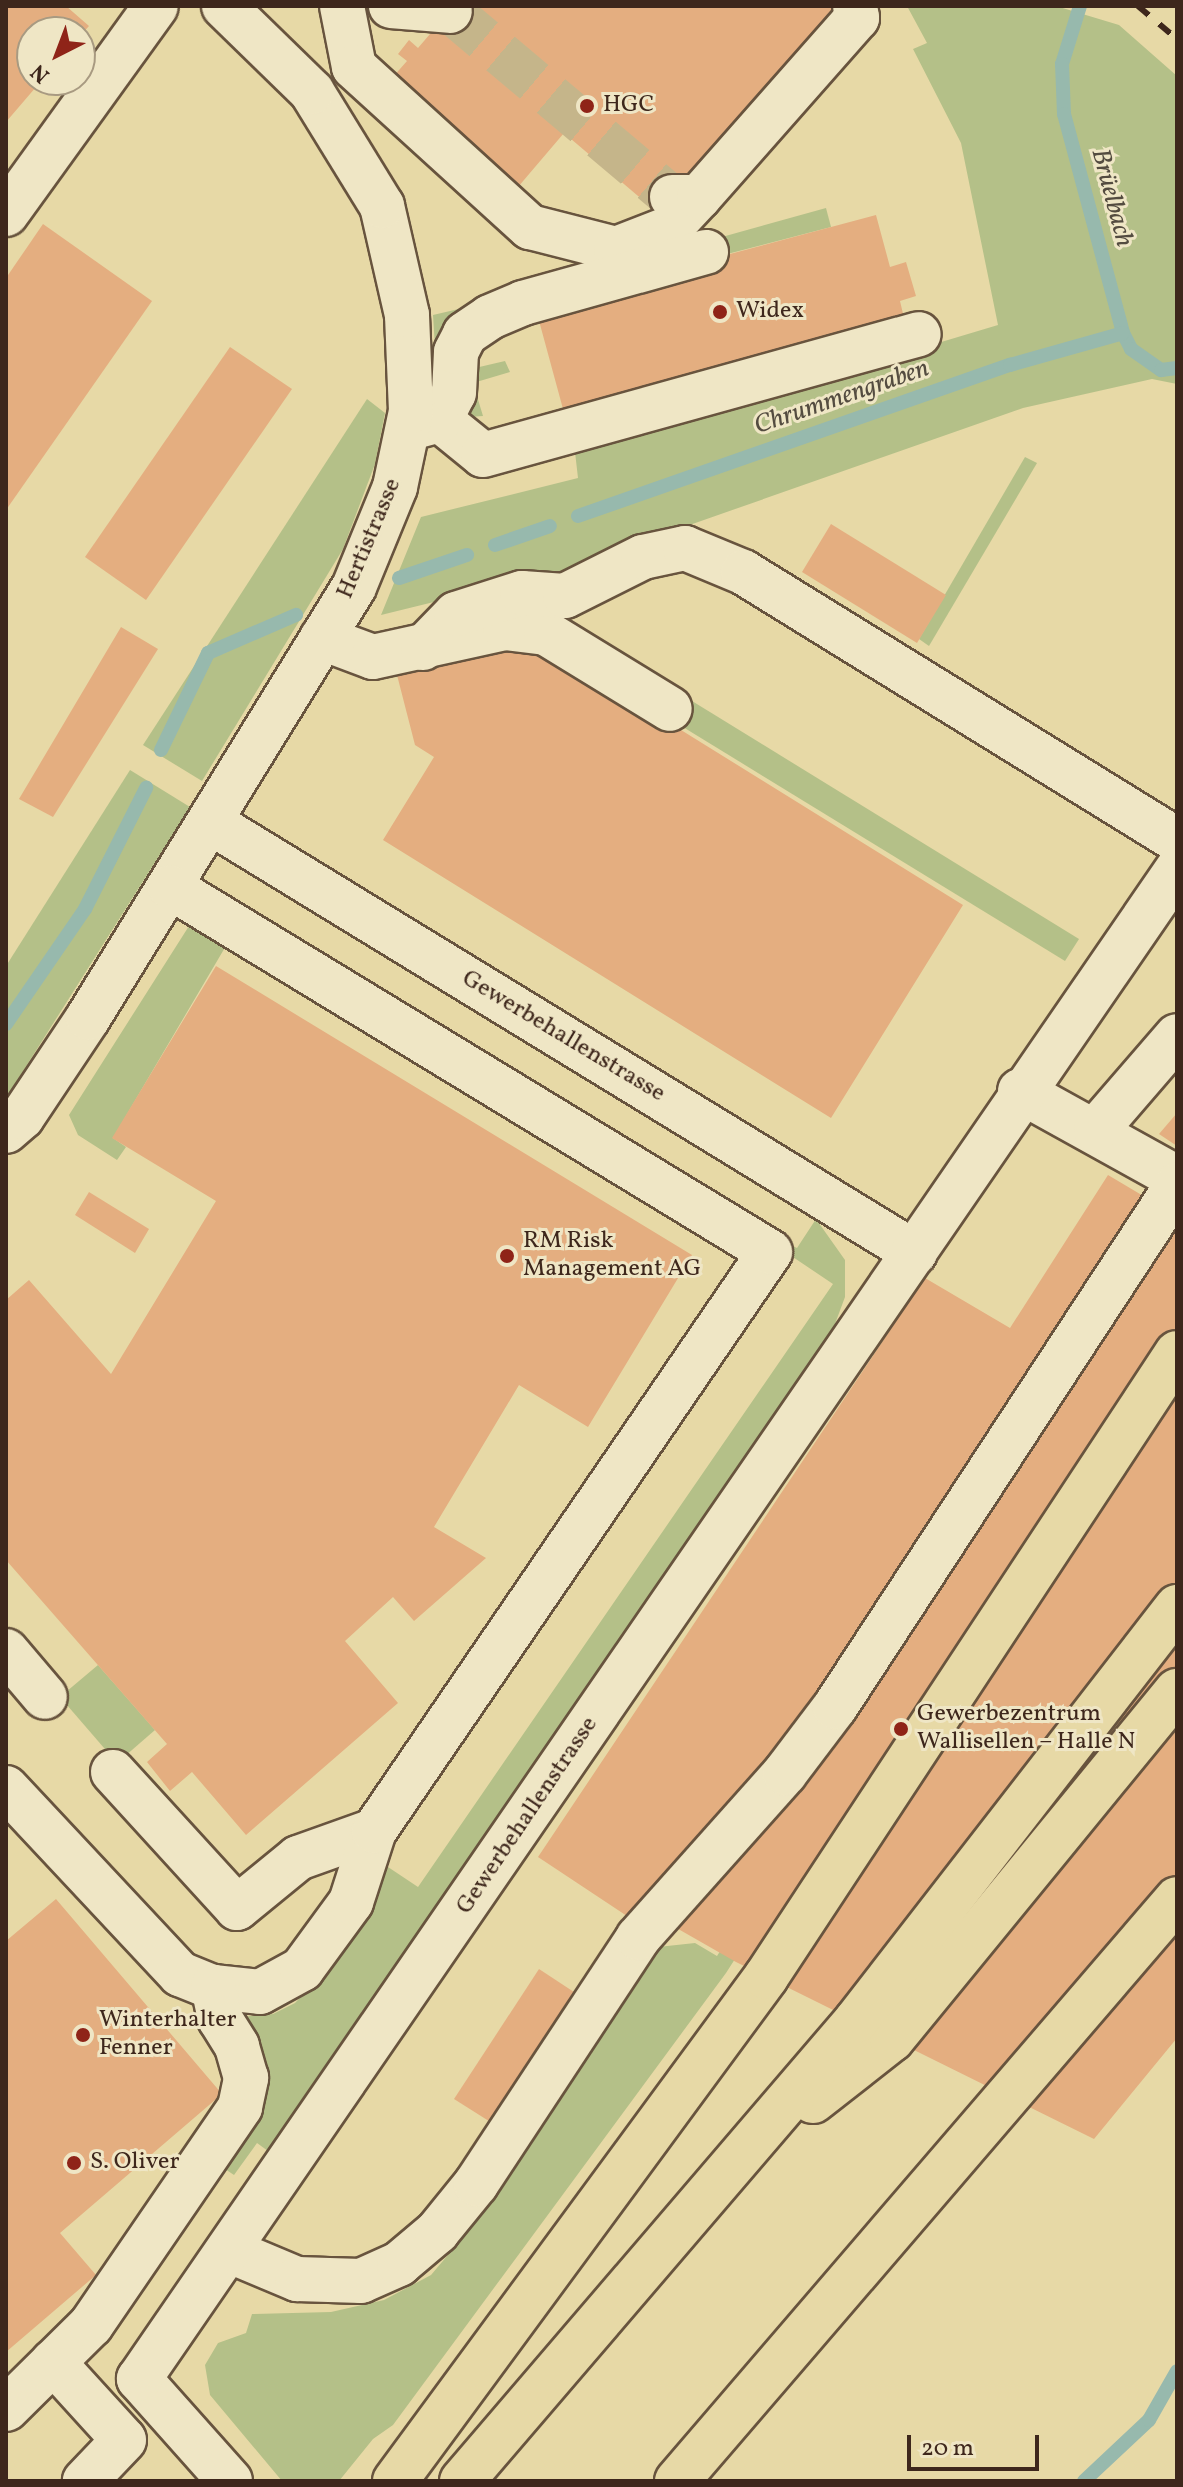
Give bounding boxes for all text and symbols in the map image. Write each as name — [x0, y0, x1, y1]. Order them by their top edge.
north arrow — [16, 16, 96, 96]
text: N — [25, 56, 57, 90]
place label: HGC — [603, 92, 654, 120]
marker: HGC — [578, 97, 596, 115]
water label: Brüelbach — [1083, 145, 1139, 251]
place label: Widex — [736, 298, 804, 326]
marker: Widex — [711, 303, 729, 321]
water label: Chrummengraben — [751, 354, 933, 442]
street label: Hertistrasse — [332, 475, 408, 603]
street label: Gewerbehallenstrasse — [456, 965, 670, 1109]
place label: RM Risk Management AG — [523, 1228, 701, 1284]
marker: RM Risk Management AG — [498, 1247, 516, 1265]
place label: Gewerbezentrum Wallisellen – Halle N — [917, 1701, 1136, 1757]
street label: Gewerbehallenstrasse — [451, 1712, 605, 1920]
marker: Gewerbezentrum Wallisellen – Halle N — [892, 1720, 910, 1738]
place label: Winterhalter Fenner — [99, 2007, 237, 2063]
marker: Winterhalter Fenner — [74, 2026, 92, 2044]
place label: S. Oliver — [90, 2149, 180, 2177]
marker: S. Oliver — [65, 2154, 83, 2172]
scale bar — [911, 2419, 1043, 2469]
text: 20 m — [921, 2432, 974, 2466]

